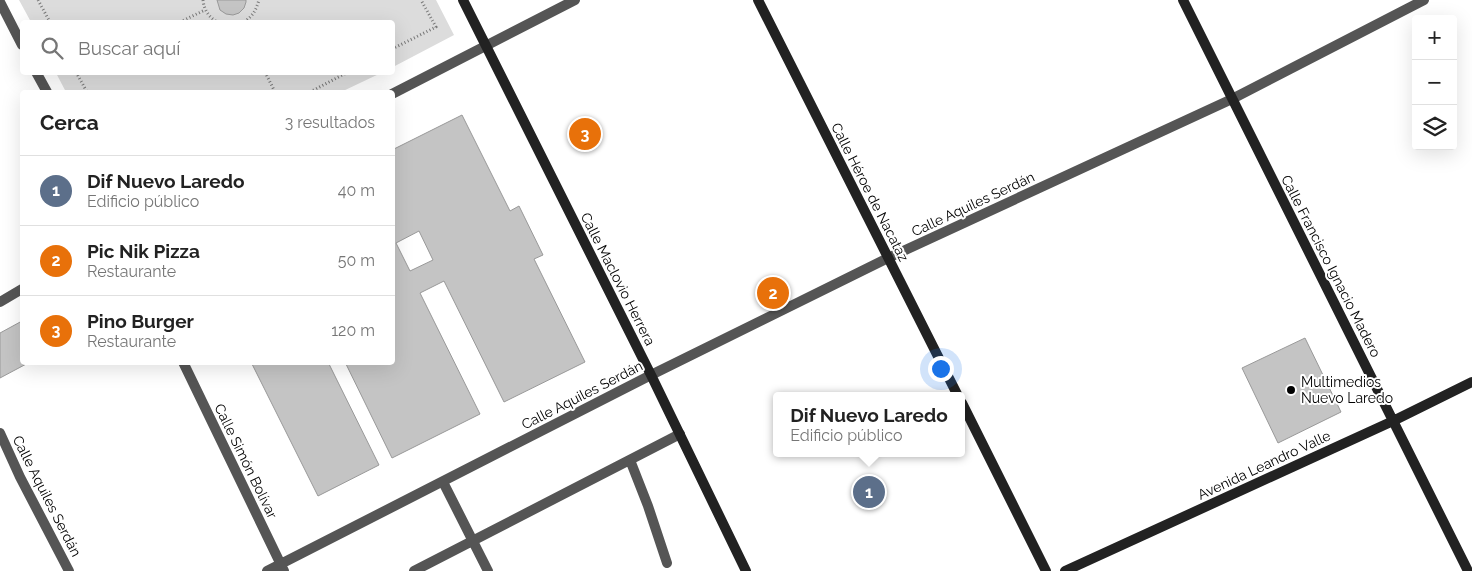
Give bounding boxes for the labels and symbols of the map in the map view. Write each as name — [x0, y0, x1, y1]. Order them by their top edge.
pin: 3 — [569, 115, 601, 153]
street label: Calle Héroe de Nacataz — [828, 120, 912, 264]
street label: Calle Aquiles Serdán — [909, 168, 1037, 240]
street label: Calle Francisco Ignacio Madero — [1278, 172, 1384, 360]
street label: Calle Maclovio Herrera — [577, 210, 659, 348]
pin: 2 — [757, 274, 789, 312]
your location — [928, 356, 954, 382]
street label: Calle Aquiles Serdán — [519, 358, 645, 432]
place label: Multimedios Nuevo Laredo — [1301, 374, 1393, 406]
marker: Multimedios Nuevo Laredo — [1285, 384, 1297, 396]
street label: Calle Simón Bolívar — [211, 401, 281, 521]
street label: Avenida Leandro Valle — [1195, 427, 1333, 503]
street label: Calle Aquiles Serdán — [10, 433, 84, 559]
pin: 1 — [853, 473, 885, 511]

